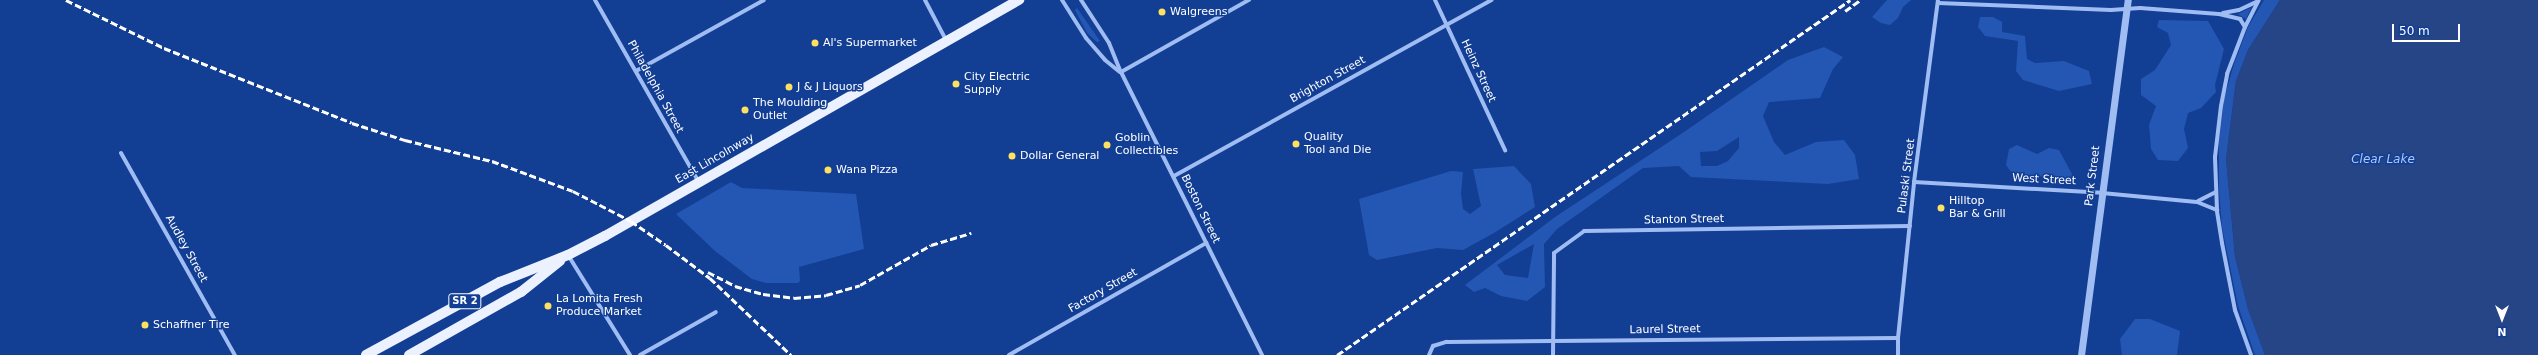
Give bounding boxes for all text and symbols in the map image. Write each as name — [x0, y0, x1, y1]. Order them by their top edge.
place label: Walgreens — [1170, 5, 1227, 19]
marker: Walgreens — [1157, 7, 1167, 17]
scale bar — [2394, 16, 2462, 42]
text: 50 m — [2399, 24, 2430, 38]
place label: Al's Supermarket — [823, 36, 917, 50]
street label: Philadelphia Street — [624, 38, 686, 136]
marker: Al's Supermarket — [810, 38, 820, 48]
street label: Heinz Street — [1458, 38, 1498, 104]
street label: Brighton Street — [1288, 54, 1368, 106]
place label: City Electric Supply — [964, 71, 1030, 97]
marker: City Electric Supply — [951, 79, 961, 89]
place label: J & J Liquors — [797, 80, 863, 94]
marker: J & J Liquors — [784, 82, 794, 92]
place label: The Moulding Outlet — [753, 97, 827, 123]
marker: The Moulding Outlet — [740, 105, 750, 115]
street label: East Lincolnway — [673, 131, 757, 187]
place label: Quality Tool and Die — [1304, 131, 1371, 157]
place label: Goblin Collectibles — [1115, 132, 1178, 158]
street label: Pulaski Street — [1896, 138, 1918, 214]
marker: Quality Tool and Die — [1291, 139, 1301, 149]
marker: Goblin Collectibles — [1102, 140, 1112, 150]
street label: Park Street — [2083, 145, 2103, 207]
place label: Dollar General — [1020, 149, 1099, 163]
marker: Dollar General — [1007, 151, 1017, 161]
water label: Clear Lake — [2351, 153, 2415, 167]
place label: Wana Pizza — [836, 163, 898, 177]
marker: Wana Pizza — [823, 165, 833, 175]
street label: Boston Street — [1178, 172, 1222, 246]
street label: West Street — [2012, 172, 2076, 188]
place label: Hilltop Bar & Grill — [1949, 195, 2006, 221]
marker: Hilltop Bar & Grill — [1936, 203, 1946, 213]
street label: Audley Street — [162, 213, 210, 285]
street label: Stanton Street — [1644, 213, 1724, 227]
street label: Factory Street — [1066, 266, 1140, 316]
road number: SR 2 — [448, 293, 482, 309]
place label: La Lomita Fresh Produce Market — [556, 293, 643, 319]
north arrow — [2482, 299, 2522, 339]
marker: La Lomita Fresh Produce Market — [543, 301, 553, 311]
place label: Schaffner Tire — [153, 318, 230, 332]
marker: Schaffner Tire — [140, 320, 150, 330]
street label: Laurel Street — [1629, 323, 1701, 337]
text: N — [2497, 325, 2507, 338]

